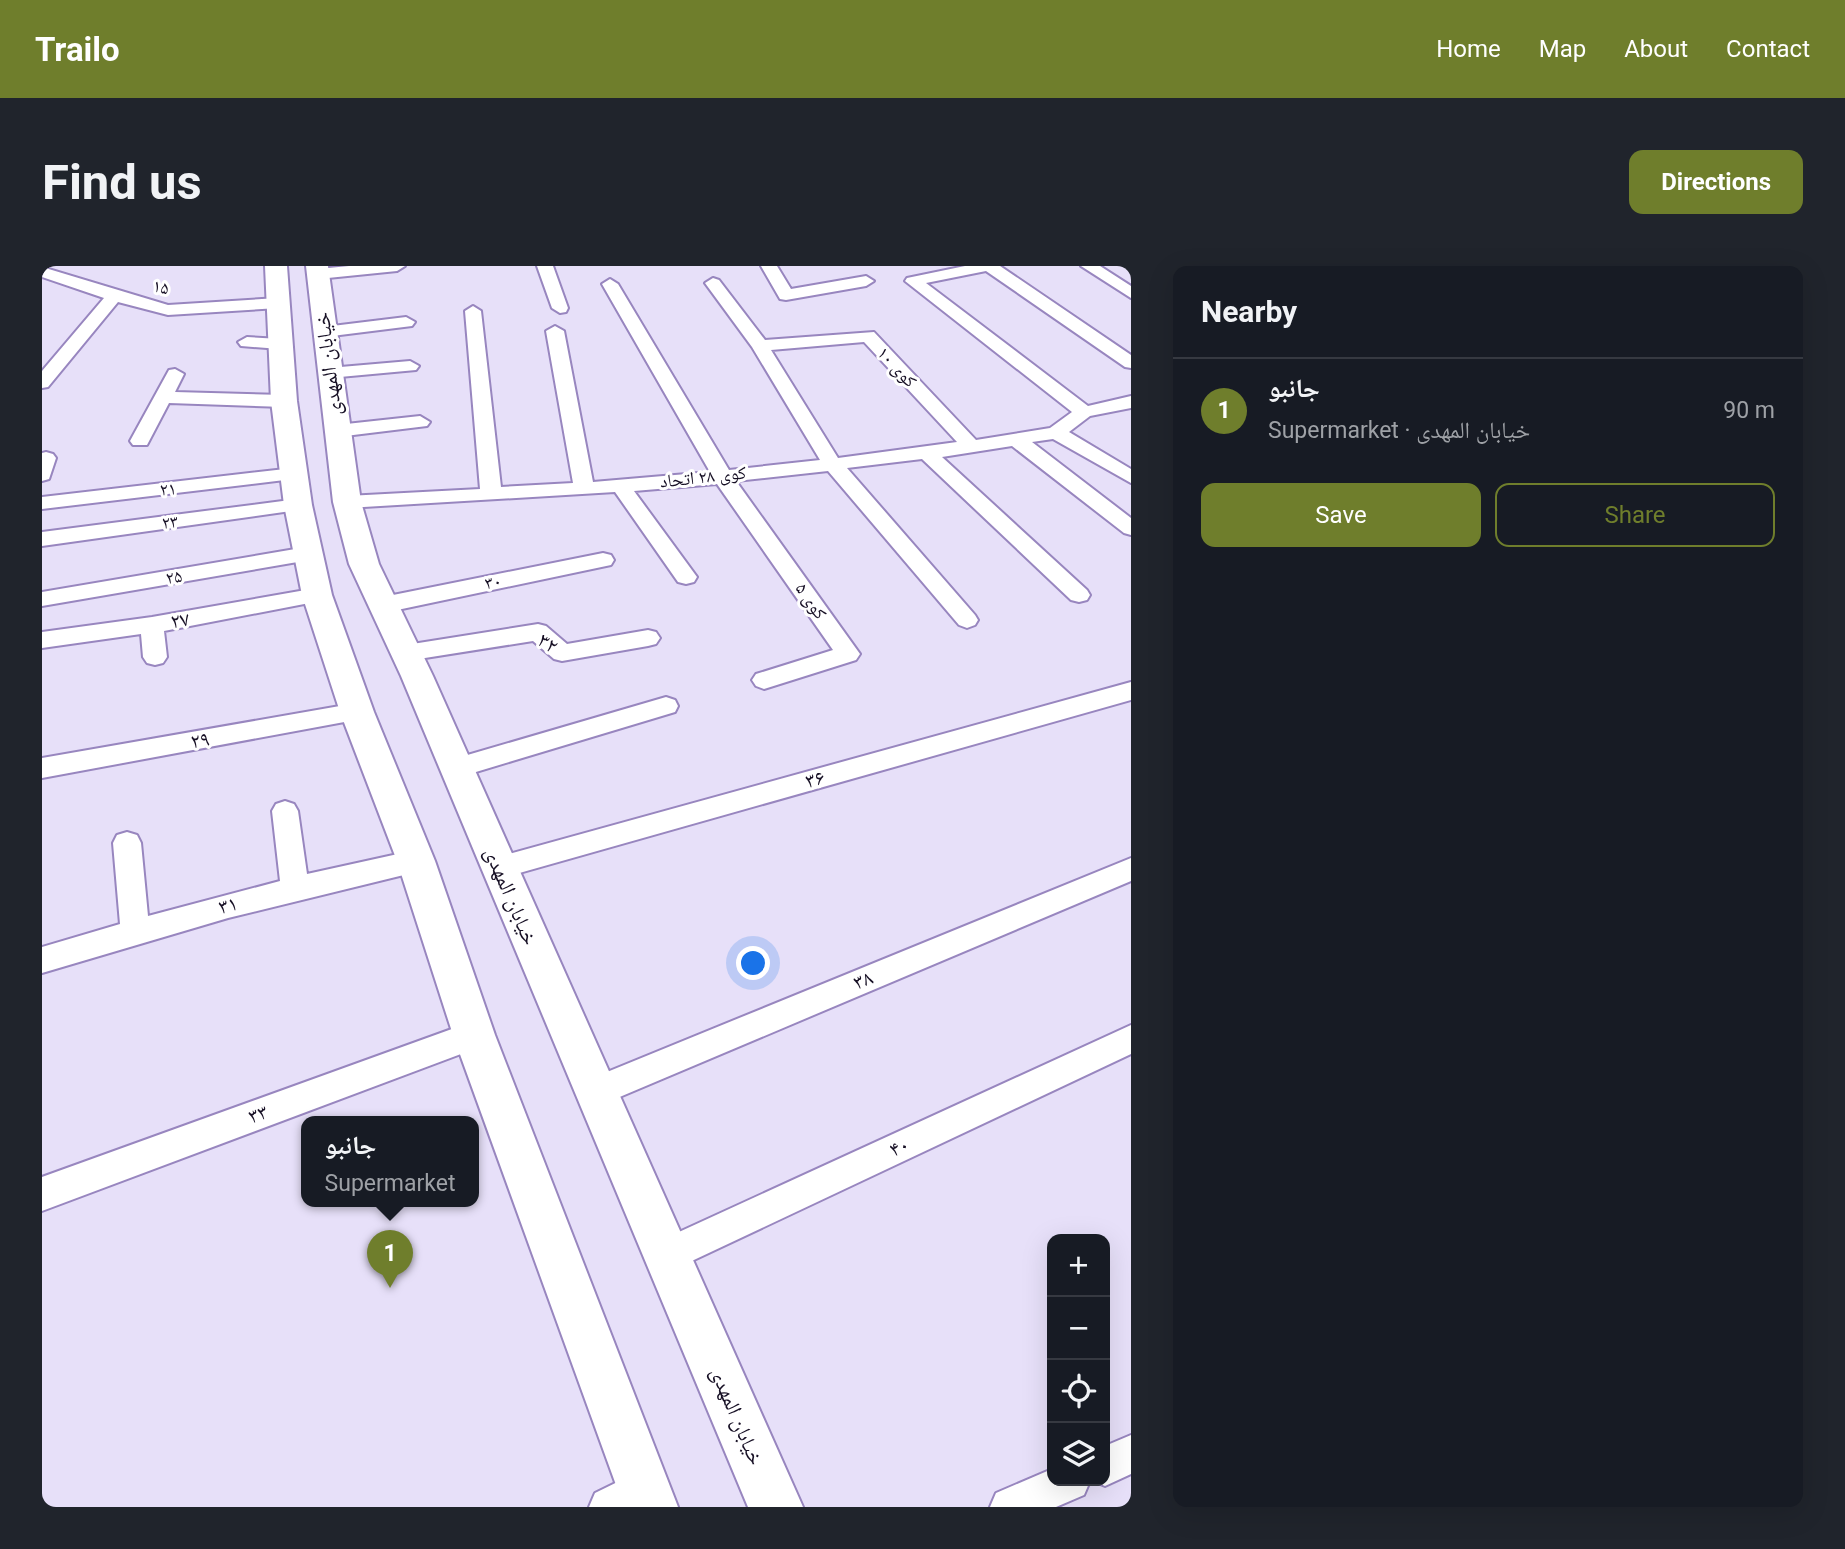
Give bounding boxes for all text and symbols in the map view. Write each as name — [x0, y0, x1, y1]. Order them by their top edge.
text: Trailo — [35, 30, 120, 69]
text: Home — [1436, 35, 1501, 63]
text: Map — [1539, 35, 1586, 63]
text: About — [1624, 35, 1688, 63]
text: Contact — [1726, 35, 1810, 63]
button: Directions — [1629, 150, 1803, 214]
text: Find us — [42, 154, 202, 211]
street label: ۱۵ — [151, 275, 171, 298]
text: Nearby — [1201, 294, 1297, 329]
street label: خیابان المهدی — [310, 311, 346, 417]
street label: کوی ۱۰ — [873, 342, 922, 392]
text: جانبو — [1268, 373, 1320, 403]
text: 1 — [1217, 397, 1231, 424]
text: 90 m — [1723, 397, 1775, 424]
text: Supermarket · خیابان المهدی — [1268, 417, 1530, 444]
street label: کوی ۲۸ اتحاد — [659, 461, 748, 492]
street label: ۲۱ — [159, 477, 177, 500]
button: Save — [1201, 483, 1481, 547]
button: Share — [1495, 483, 1775, 547]
street label: ۲۳ — [161, 510, 179, 533]
street label: ۲۵ — [164, 565, 184, 588]
street label: ۳۰ — [483, 570, 503, 593]
street label: کوی ۵ — [791, 578, 832, 624]
street label: ۲۷ — [169, 607, 191, 633]
street label: ۳۲ — [534, 628, 562, 658]
street label: ۲۹ — [189, 727, 211, 753]
street label: ۳۶ — [803, 765, 827, 793]
street label: خیابان المهدی — [480, 843, 542, 949]
street label: ۳۱ — [216, 891, 240, 919]
your location — [736, 946, 770, 980]
street label: ۳۸ — [850, 965, 876, 995]
street label: ۳۳ — [245, 1099, 271, 1129]
popup — [301, 1116, 479, 1207]
text: جانبو — [325, 1130, 376, 1160]
street label: ۴۰ — [885, 1132, 913, 1162]
text: Supermarket — [325, 1170, 455, 1197]
pin: 1 — [367, 1230, 413, 1288]
map controls — [1047, 1234, 1110, 1486]
button: + — [1047, 1234, 1110, 1297]
button: − — [1047, 1297, 1110, 1360]
button: locate — [1047, 1360, 1110, 1423]
street label: خیابان المهدی — [706, 1363, 768, 1469]
button: layers — [1047, 1423, 1110, 1486]

